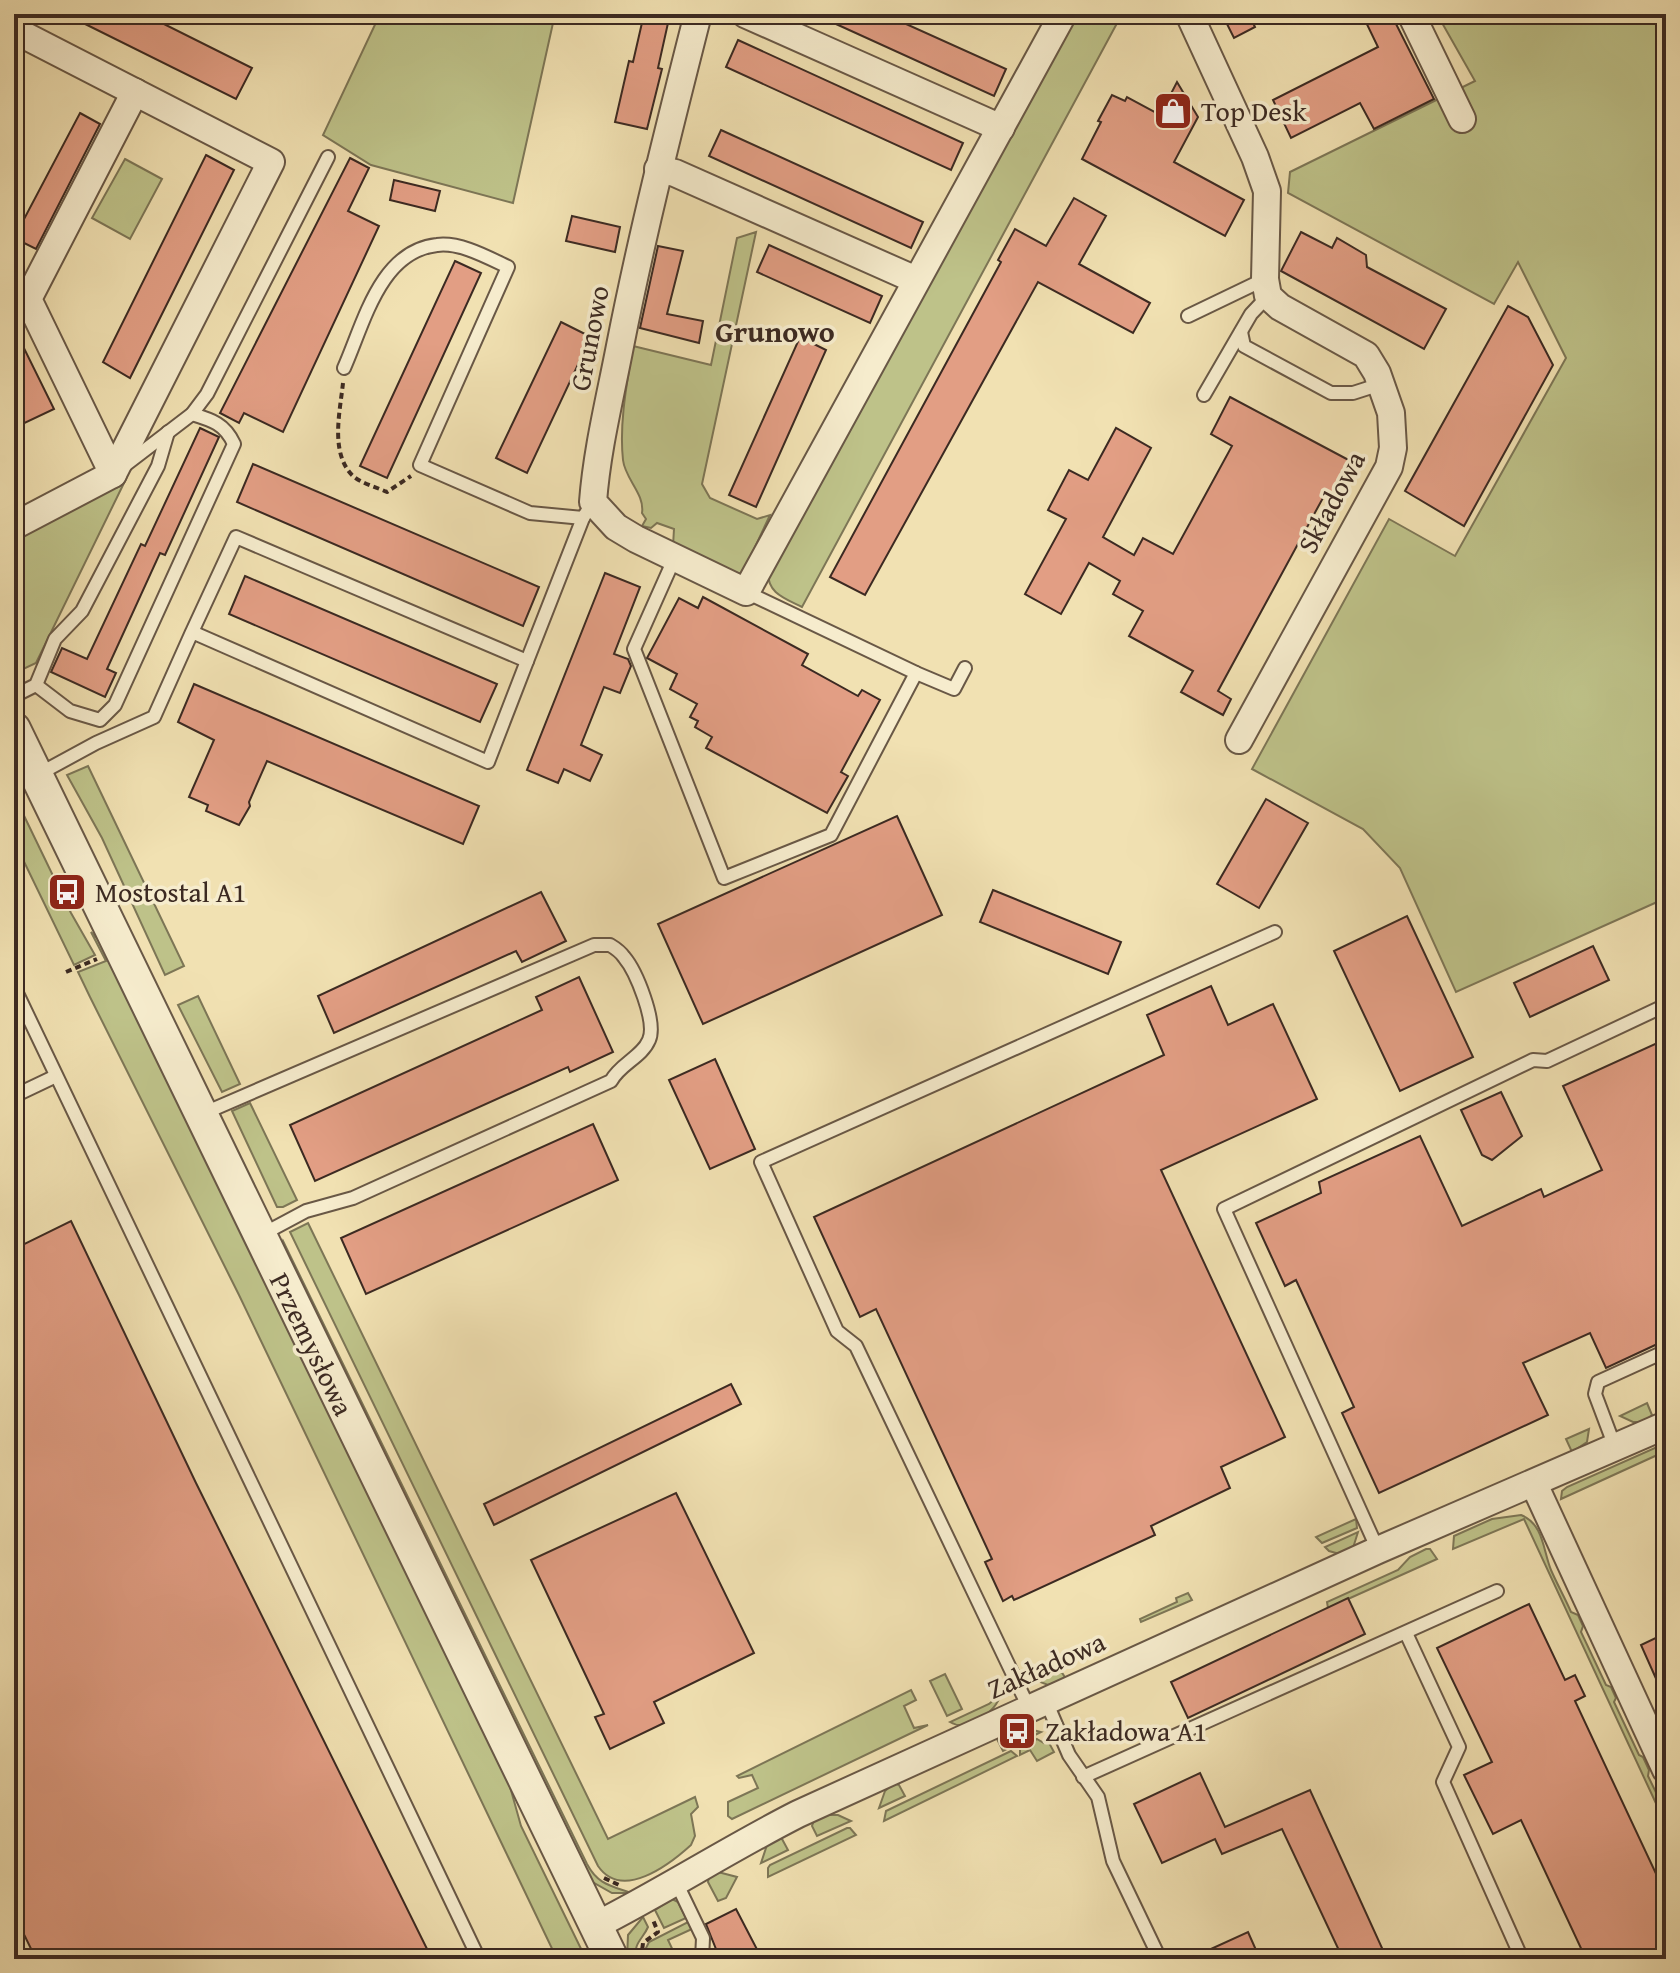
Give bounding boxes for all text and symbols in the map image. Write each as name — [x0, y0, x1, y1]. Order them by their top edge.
shop icon: Top Desk — [1152, 90, 1194, 132]
place label: Top Desk — [1201, 90, 1307, 131]
street label: Grunowo — [558, 282, 619, 394]
district label: Grunowo — [715, 309, 835, 353]
street label: Składowa — [1286, 443, 1375, 560]
bus stop icon: Mostostal A1 — [46, 871, 88, 913]
place label: Mostostal A1 — [95, 871, 246, 912]
street label: Przemysłowa — [260, 1265, 365, 1423]
street label: Zakładowa — [980, 1620, 1112, 1709]
bus stop icon: Zakładowa A1 — [996, 1710, 1038, 1752]
place label: Zakładowa A1 — [1045, 1710, 1207, 1751]

